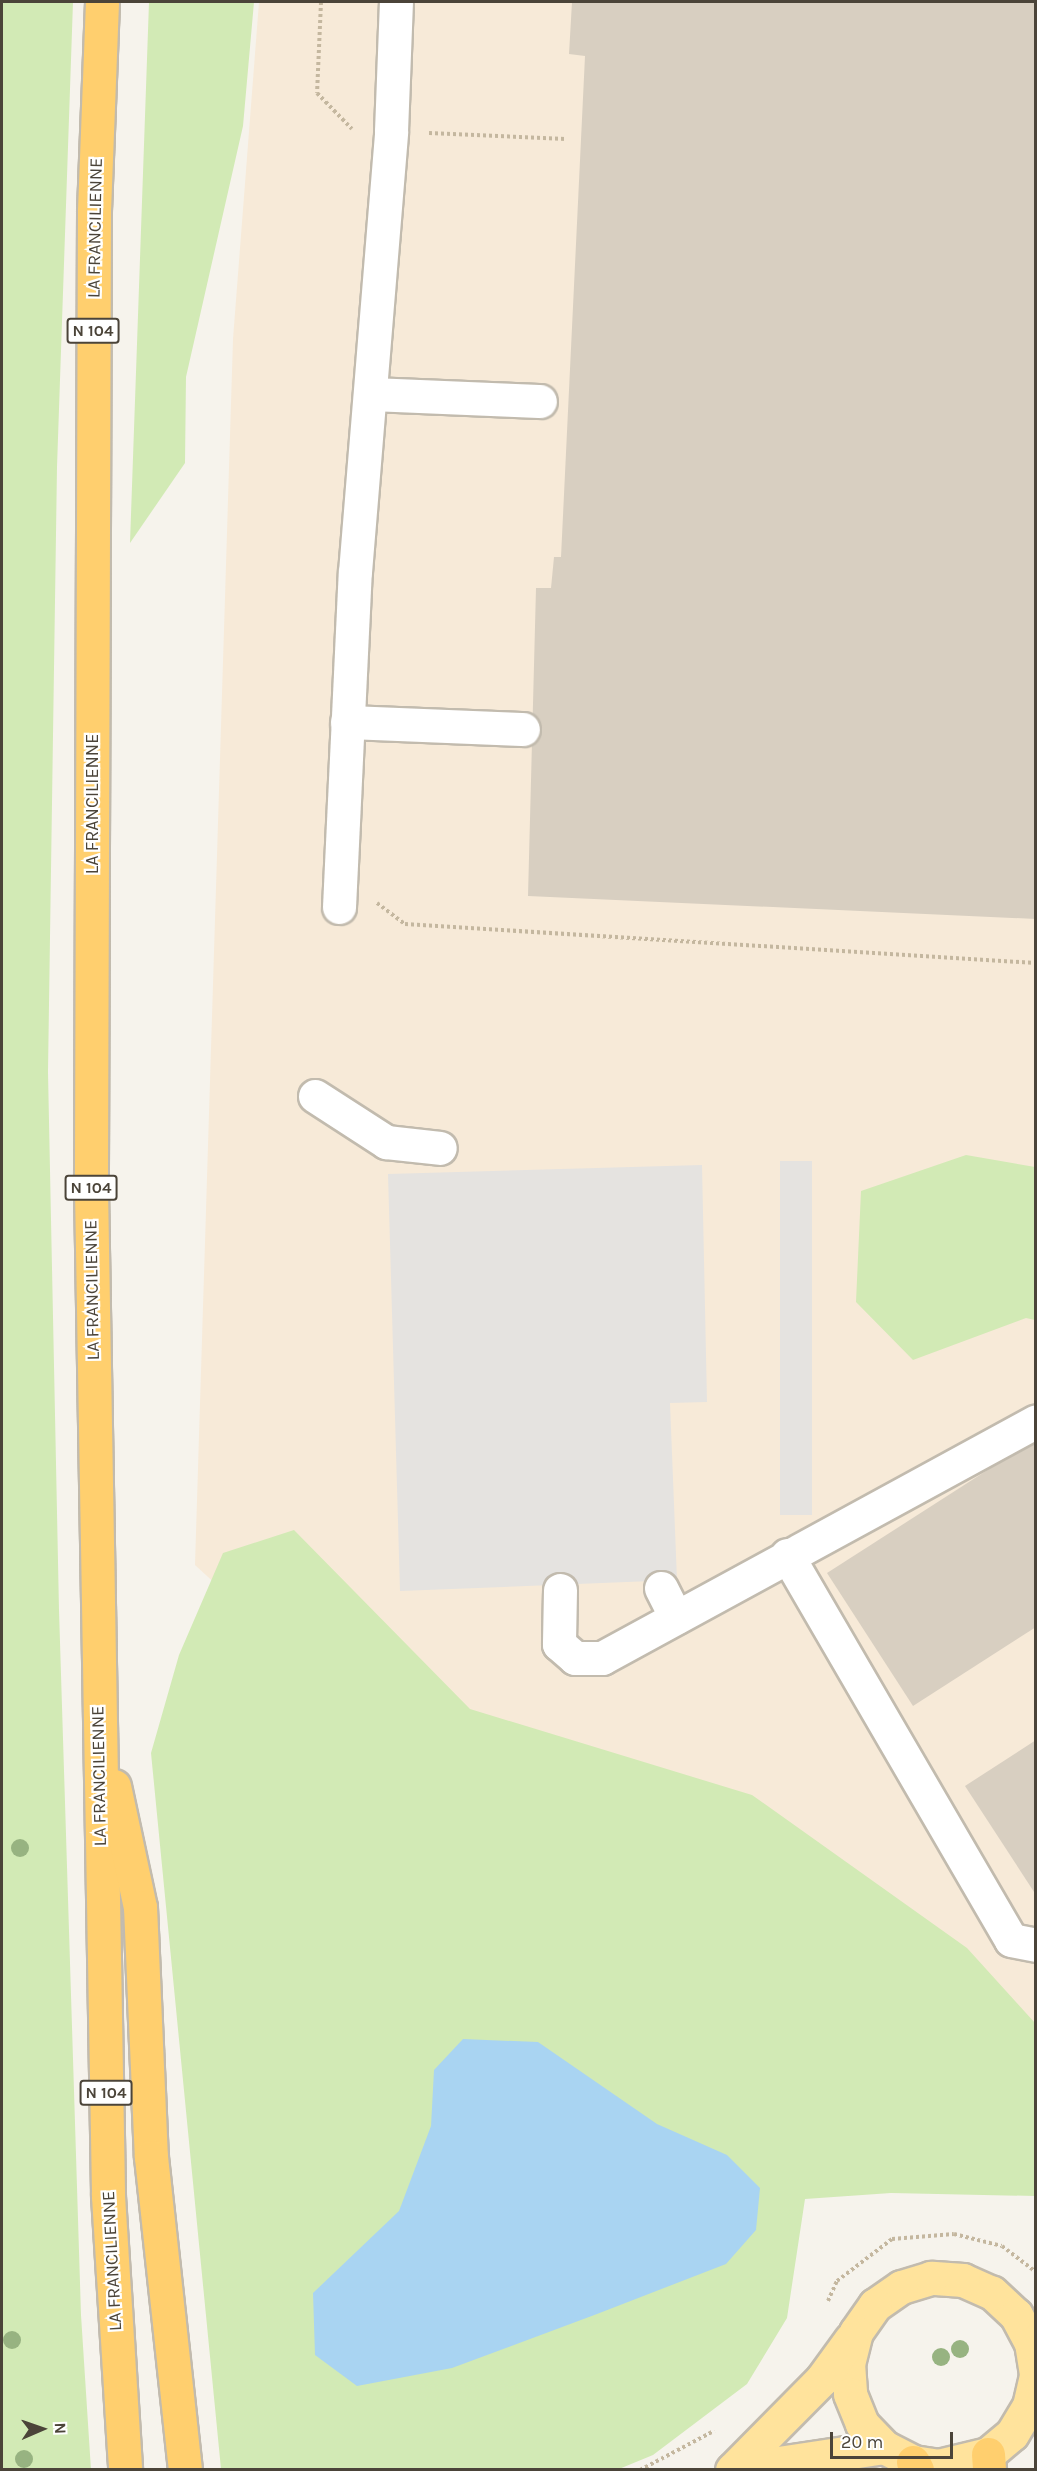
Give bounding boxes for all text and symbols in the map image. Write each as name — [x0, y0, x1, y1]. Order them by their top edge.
street label: LA FRANCILIENNE — [83, 158, 107, 298]
road number: N 104 — [66, 318, 120, 344]
street label: LA FRANCILIENNE — [81, 734, 103, 874]
road number: N 104 — [64, 1175, 118, 1201]
street label: LA FRANCILIENNE — [80, 1220, 104, 1360]
street label: LA FRANCILIENNE — [87, 1706, 111, 1846]
road number: N 104 — [79, 2080, 133, 2106]
street label: LA FRANCILIENNE — [98, 2190, 126, 2332]
north arrow — [12, 2399, 72, 2459]
scale bar — [833, 2420, 956, 2458]
text: N — [51, 2422, 70, 2434]
text: 20 m — [841, 2431, 883, 2453]

